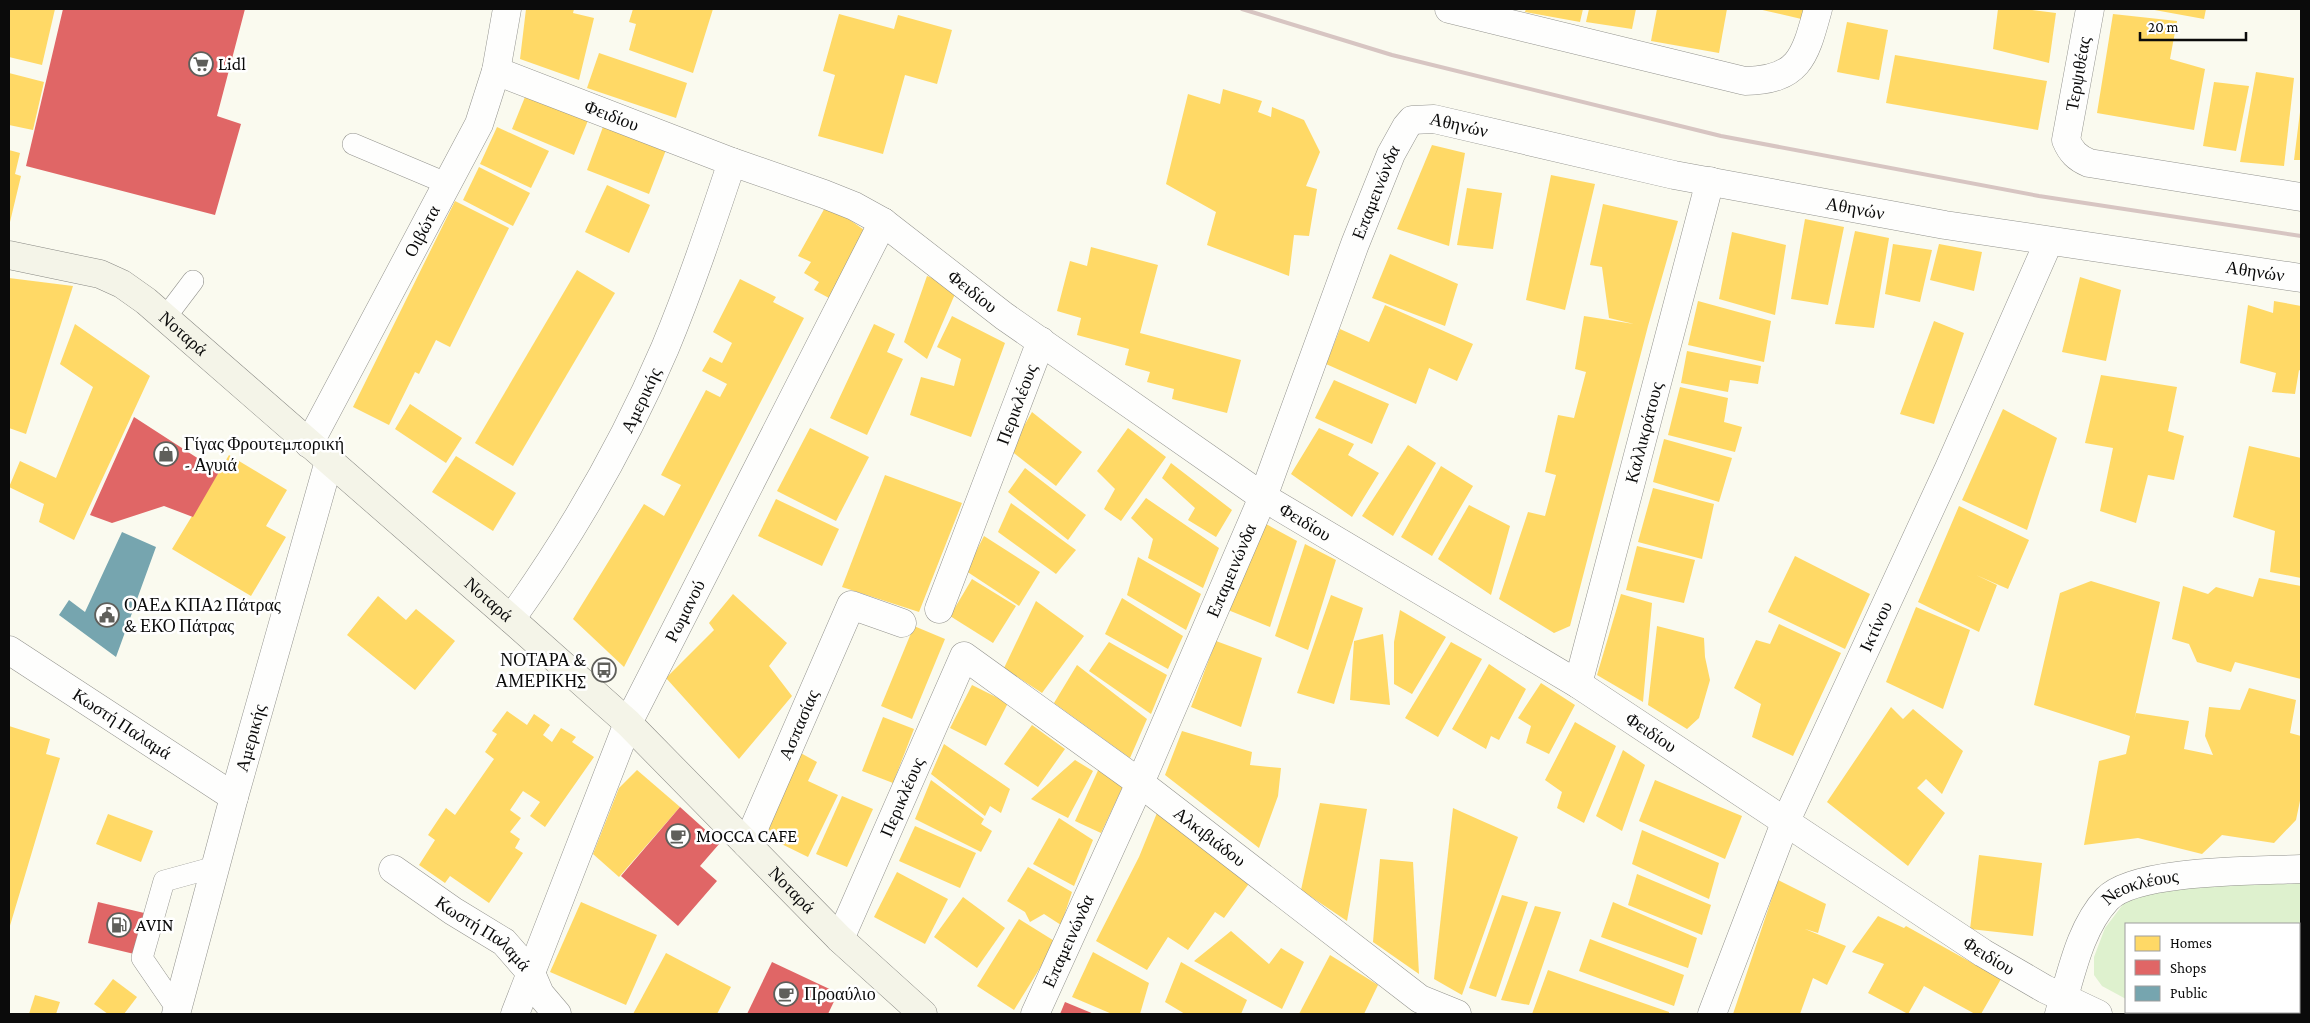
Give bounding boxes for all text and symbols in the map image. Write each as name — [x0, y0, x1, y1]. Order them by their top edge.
scale bar — [2140, 10, 2246, 42]
text: 20 m — [2148, 19, 2179, 35]
street label: Τερψιθέας — [2062, 35, 2094, 113]
supermarket icon: Lidl — [188, 51, 214, 77]
place label: Lidl — [218, 54, 246, 74]
street label: Φειδίου — [582, 96, 642, 135]
street label: Αθηνών — [1428, 108, 1490, 141]
street label: Επαμεινώνδα — [1348, 141, 1404, 242]
street label: Αθηνών — [1824, 193, 1886, 224]
street label: Οιβώτα — [400, 201, 444, 260]
street label: Αθηνών — [2224, 257, 2286, 285]
street label: Φειδίου — [944, 266, 1001, 317]
street label: Νοταρά — [155, 307, 212, 360]
street label: Περικλέους — [992, 361, 1041, 448]
street label: Αμερικής — [617, 365, 665, 436]
street label: Καλλικράτους — [1621, 380, 1667, 485]
place label: Γίγας Φρουτεμπορική - Αγυιά — [184, 434, 344, 475]
shop icon: Γίγας Φρουτεμπορική - Αγυιά — [153, 441, 179, 467]
street label: Φειδίου — [1276, 499, 1335, 545]
street label: Επαμεινώνδα — [1202, 520, 1260, 620]
street label: Νοταρά — [461, 573, 517, 626]
street label: Ρωμανού — [661, 576, 709, 645]
place label: ΟΑΕΔ ΚΠΑ2 Πάτρας & ΕΚΟ Πάτρας — [124, 595, 281, 636]
street label: Ικτίνου — [1856, 598, 1896, 655]
public building icon: ΟΑΕΔ ΚΠΑ2 Πάτρας & ΕΚΟ Πάτρας — [94, 602, 120, 628]
place label: ΝΟΤΑΡΑ & ΑΜΕΡΙΚΗΣ — [495, 650, 586, 691]
bus stop icon: ΝΟΤΑΡΑ & ΑΜΕΡΙΚΗΣ — [591, 657, 617, 683]
street label: Κωστή Παλαμά — [69, 684, 176, 764]
street label: Ασπασίας — [775, 687, 823, 763]
street label: Αμερικής — [232, 702, 270, 774]
street label: Φειδίου — [1622, 708, 1680, 757]
street label: Περικλέους — [876, 754, 928, 840]
street label: Αλκιβιάδου — [1170, 803, 1250, 871]
cafe icon: MOCCA CAFE — [665, 823, 691, 849]
place label: MOCCA CAFE — [696, 826, 797, 846]
street label: Νοταρά — [765, 862, 819, 918]
street label: Νεοκλέους — [2097, 866, 2180, 909]
street label: Επαμεινώνδα — [1038, 891, 1098, 991]
street label: Κωστή Παλαμά — [432, 892, 535, 975]
fuel station icon: AVIN — [106, 912, 132, 938]
place label: AVIN — [136, 915, 174, 935]
legend — [2125, 923, 2300, 1013]
street label: Φειδίου — [1959, 933, 2018, 979]
text: Homes — [2170, 935, 2212, 951]
text: Shops — [2170, 960, 2206, 977]
cafe icon: Προαύλιο — [773, 981, 799, 1007]
place label: Προαύλιο — [804, 984, 876, 1004]
text: Public — [2170, 985, 2208, 1001]

